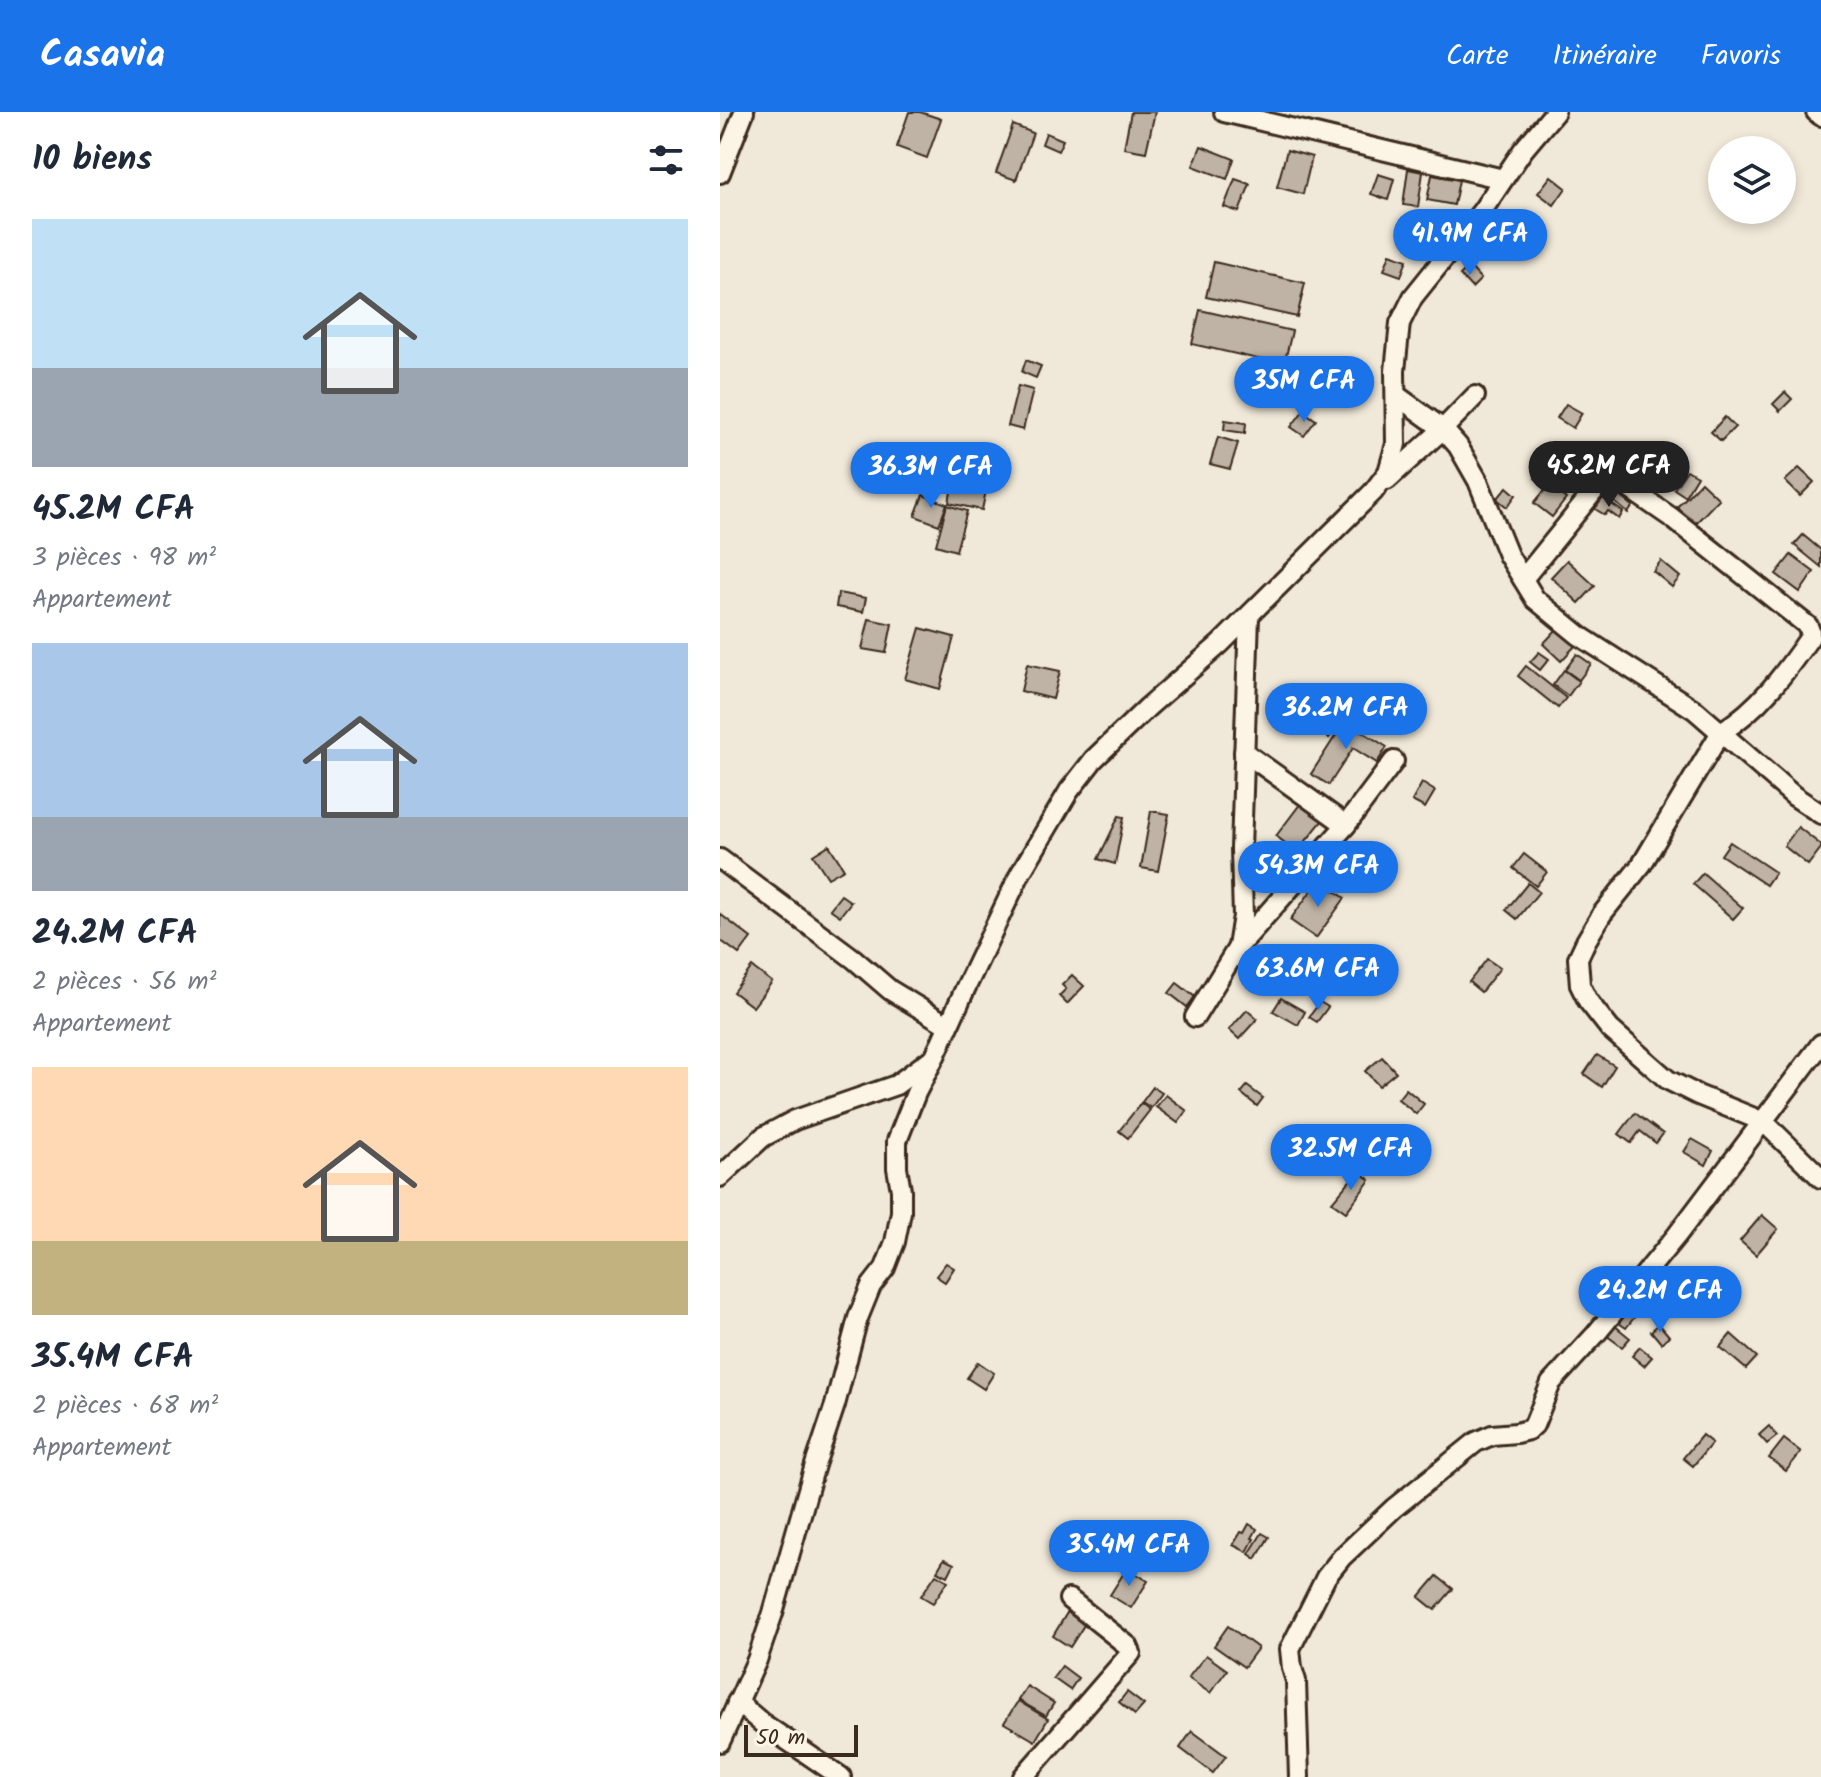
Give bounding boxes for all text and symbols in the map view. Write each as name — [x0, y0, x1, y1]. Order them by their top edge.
text: Casavia — [40, 26, 165, 86]
text: Carte — [1446, 34, 1509, 79]
text: Itinéraire — [1553, 34, 1657, 79]
text: Favoris — [1701, 34, 1781, 79]
text: 10 biens — [32, 133, 152, 187]
map controls — [1708, 136, 1796, 224]
button: layers — [1708, 136, 1796, 224]
icon: filters — [644, 138, 688, 182]
pin: 41.9M CFA — [1378, 209, 1562, 277]
text: 41.9M CFA — [1411, 214, 1529, 256]
icon: home — [288, 271, 432, 415]
pin: 35M CFA — [1230, 356, 1378, 424]
text: 35M CFA — [1252, 361, 1356, 403]
pin: 45.2M CFA — [1517, 441, 1701, 509]
pin: 36.3M CFA — [839, 442, 1023, 510]
text: 45.2M CFA — [1547, 446, 1671, 488]
text: 36.3M CFA — [869, 447, 993, 489]
text: 45.2M CFA — [32, 483, 195, 537]
text: 3 pièces · 98 m² — [32, 537, 216, 579]
text: Appartement — [32, 579, 172, 621]
pin: 36.2M CFA — [1254, 683, 1438, 751]
text: 36.2M CFA — [1283, 688, 1409, 730]
icon: home — [288, 695, 432, 839]
pin: 54.3M CFA — [1226, 841, 1410, 909]
text: 54.3M CFA — [1256, 846, 1380, 888]
text: 24.2M CFA — [32, 907, 198, 961]
pin: 63.6M CFA — [1226, 944, 1410, 1012]
text: 63.6M CFA — [1256, 949, 1380, 991]
text: 2 pièces · 56 m² — [32, 961, 216, 1003]
text: Appartement — [32, 1003, 172, 1045]
icon: home — [288, 1119, 432, 1263]
pin: 32.5M CFA — [1259, 1124, 1443, 1192]
text: 32.5M CFA — [1289, 1129, 1413, 1171]
pin: 24.2M CFA — [1568, 1266, 1752, 1334]
text: 24.2M CFA — [1597, 1271, 1723, 1313]
text: 35.4M CFA — [32, 1331, 194, 1385]
text: 2 pièces · 68 m² — [32, 1385, 218, 1427]
text: Appartement — [32, 1427, 172, 1469]
pin: 35.4M CFA — [1037, 1520, 1221, 1588]
text: 35.4M CFA — [1067, 1525, 1191, 1567]
scale bar — [744, 1721, 858, 1757]
text: 50 m — [756, 1721, 805, 1756]

